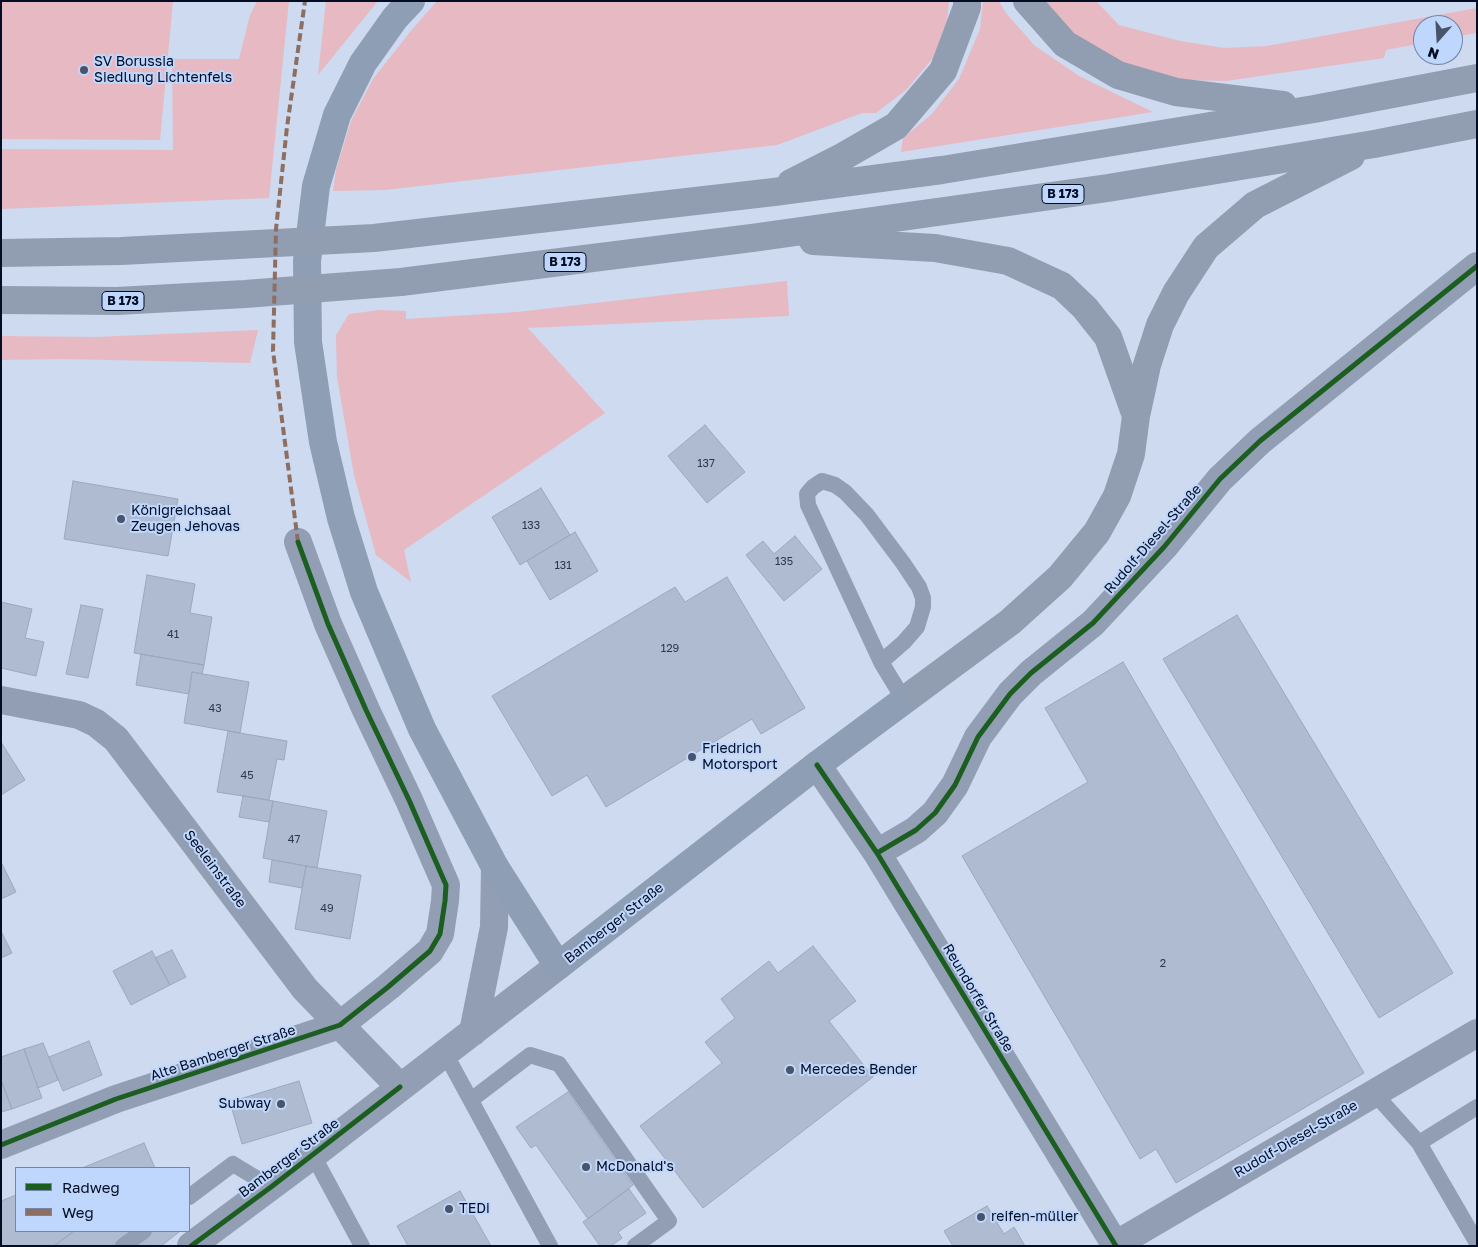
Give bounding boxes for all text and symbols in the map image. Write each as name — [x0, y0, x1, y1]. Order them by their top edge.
north arrow — [1413, 15, 1463, 65]
text: N — [1425, 44, 1441, 63]
place label: SV Borussia Siedlung Lichtenfels — [94, 54, 232, 86]
marker: SV Borussia Siedlung Lichtenfels — [78, 64, 90, 76]
road number: B 173 — [1042, 184, 1084, 203]
road number: B 173 — [544, 252, 586, 272]
road number: B 173 — [102, 292, 144, 310]
house number: 137 — [697, 457, 715, 471]
street label: Rudolf-Diesel-Straße — [1101, 481, 1205, 597]
place label: Königreichsaal Zeugen Jehovas — [131, 503, 240, 536]
marker: Königreichsaal Zeugen Jehovas — [115, 513, 127, 525]
house number: 133 — [522, 519, 540, 533]
house number: 135 — [775, 555, 793, 569]
house number: 131 — [554, 559, 572, 573]
house number: 41 — [167, 628, 179, 642]
house number: 129 — [661, 642, 679, 656]
house number: 43 — [208, 702, 222, 716]
place label: Friedrich Motorsport — [702, 741, 778, 774]
marker: Friedrich Motorsport — [686, 751, 698, 763]
house number: 45 — [240, 769, 254, 783]
street label: Seeleinstraße — [180, 827, 250, 911]
house number: 47 — [288, 833, 300, 847]
street label: Bamberger Straße — [561, 879, 667, 967]
house number: 49 — [320, 902, 334, 916]
street label: Reundorfer Straße — [939, 941, 1017, 1055]
house number: 2 — [1160, 957, 1166, 971]
street label: Alte Bamberger Straße — [148, 1022, 298, 1084]
place label: Mercedes Bender — [800, 1062, 917, 1078]
marker: Mercedes Bender — [784, 1064, 796, 1076]
place label: Subway — [219, 1096, 271, 1112]
street label: Rudolf-Diesel-Straße — [1231, 1097, 1361, 1181]
marker: Subway — [275, 1098, 287, 1110]
street label: Bamberger Straße — [236, 1115, 342, 1201]
place label: McDonald's — [596, 1159, 674, 1175]
marker: McDonald's — [580, 1161, 592, 1173]
legend — [15, 1167, 190, 1232]
text: Radweg — [62, 1178, 120, 1196]
place label: TEDi — [459, 1201, 490, 1217]
text: Weg — [62, 1203, 94, 1221]
marker: TEDi — [443, 1203, 455, 1215]
place label: reifen-müller — [991, 1209, 1078, 1225]
marker: reifen-müller — [975, 1211, 987, 1223]

